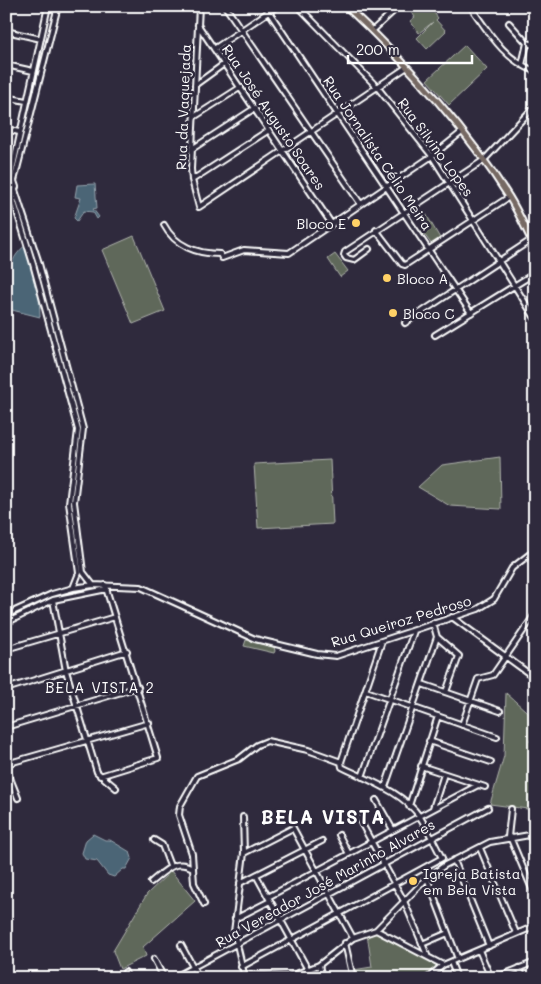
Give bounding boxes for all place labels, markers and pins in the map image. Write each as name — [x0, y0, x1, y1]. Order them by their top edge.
place label: Bloco E — [296, 214, 346, 233]
marker: Bloco E — [350, 217, 362, 229]
place label: Bloco A — [397, 269, 448, 288]
marker: Bloco A — [381, 272, 393, 284]
place label: Bloco C — [403, 304, 455, 323]
marker: Bloco C — [387, 307, 399, 319]
place label: Igreja Batista em Bela Vista — [423, 864, 520, 899]
marker: Igreja Batista em Bela Vista — [407, 875, 419, 887]

